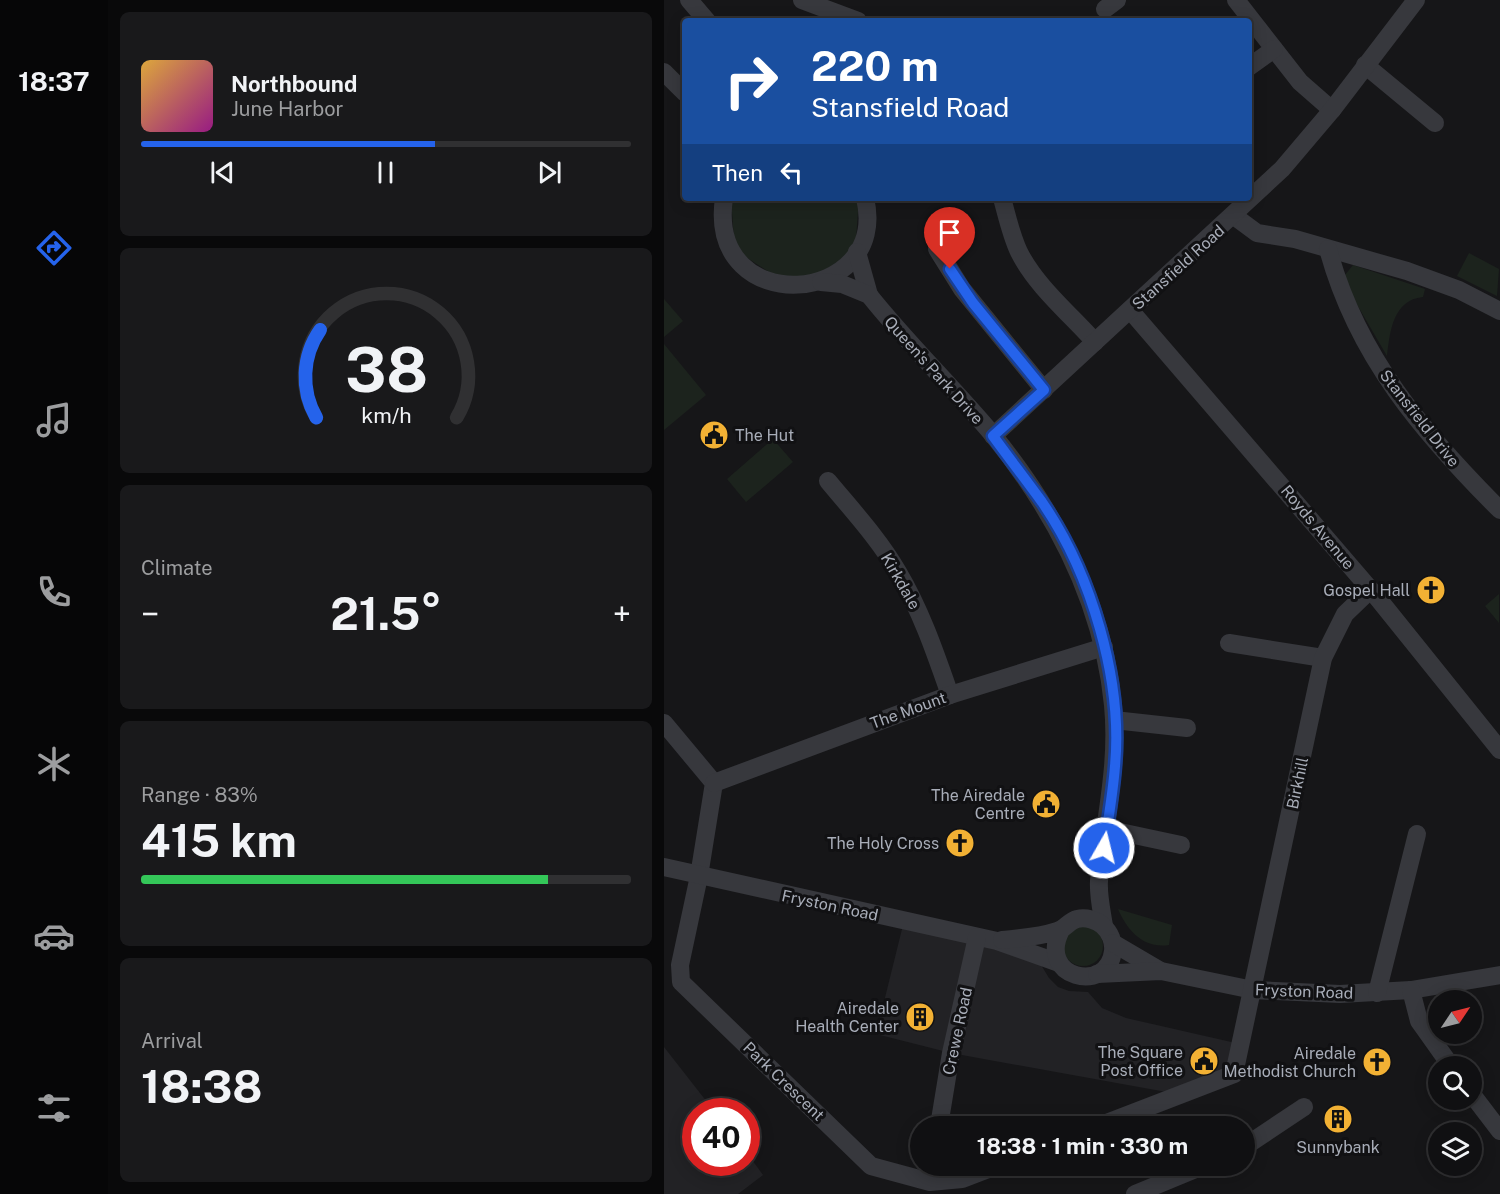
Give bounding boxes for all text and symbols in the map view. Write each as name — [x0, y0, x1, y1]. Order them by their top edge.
text: 220 m — [811, 41, 939, 90]
icon: right — [712, 42, 790, 120]
text: 18:37 — [18, 65, 90, 97]
text: Northbound — [231, 71, 357, 97]
text: Stansfield Road — [811, 91, 1009, 123]
text: June Harbor — [231, 97, 343, 121]
icon: previous — [206, 156, 239, 189]
icon: pause — [369, 156, 402, 189]
icon: next — [533, 156, 566, 189]
icon: left — [775, 156, 808, 189]
text: Then — [712, 160, 763, 186]
pin — [924, 207, 975, 269]
icon: arrive — [933, 216, 966, 249]
street label: Stansfield Road — [1128, 221, 1228, 314]
icon: directions — [33, 227, 75, 269]
street label: Queen's Park Drive — [880, 312, 987, 428]
text: 38 — [344, 333, 428, 406]
street label: Stansfield Drive — [1376, 366, 1463, 471]
icon: music — [33, 399, 75, 441]
text: km/h — [361, 403, 411, 428]
public building icon: The Hut — [698, 419, 730, 451]
place label: The Hut — [735, 426, 794, 445]
street label: Royds Avenue — [1277, 481, 1358, 573]
street label: Kirkdale — [877, 550, 924, 613]
text: Climate — [141, 556, 213, 580]
icon: phone — [33, 571, 75, 613]
church icon: Gospel Hall — [1415, 574, 1447, 606]
place label: Gospel Hall — [1323, 581, 1410, 600]
text: 21.5° — [330, 587, 442, 640]
text: − — [141, 595, 159, 633]
text: + — [613, 595, 631, 633]
street label: The Mount — [868, 688, 949, 733]
icon: climate — [33, 743, 75, 785]
street label: Birkhill — [1283, 755, 1312, 811]
text: Range · 83% — [141, 783, 258, 807]
place label: The Airedale Centre — [931, 786, 1025, 823]
public building icon: The Airedale Centre — [1030, 788, 1062, 820]
text: 415 km — [141, 814, 297, 867]
position arrow — [1072, 816, 1136, 880]
church icon: The Holy Cross — [944, 827, 976, 859]
place label: The Holy Cross — [827, 834, 939, 853]
street label: Fryston Road — [780, 886, 880, 925]
icon: car — [33, 915, 75, 957]
street label: Fryston Road — [1255, 980, 1353, 1003]
street label: Crewe Road — [939, 986, 976, 1077]
north arrow — [1428, 990, 1482, 1044]
map controls — [1428, 990, 1482, 1176]
place label: Airedale Health Center — [795, 999, 899, 1036]
building icon: Airedale Health Center — [904, 1001, 936, 1033]
text: Arrival — [141, 1029, 203, 1053]
street label: Park Crescent — [739, 1038, 828, 1125]
place label: The Square Post Office — [1098, 1043, 1183, 1080]
place label: Airedale Methodist Church — [1224, 1044, 1356, 1081]
public building icon: The Square Post Office — [1188, 1045, 1220, 1077]
church icon: Airedale Methodist Church — [1361, 1046, 1393, 1078]
button: search — [1428, 1056, 1482, 1110]
text: 18:38 — [141, 1060, 263, 1113]
icon: filters — [33, 1087, 75, 1129]
speed limit sign: 40 — [682, 1098, 760, 1176]
building icon: Sunnybank — [1322, 1103, 1354, 1135]
button: layers — [1428, 1122, 1482, 1176]
text: 18:38 · 1 min · 330 m — [977, 1133, 1188, 1159]
place label: Sunnybank — [1296, 1138, 1380, 1157]

